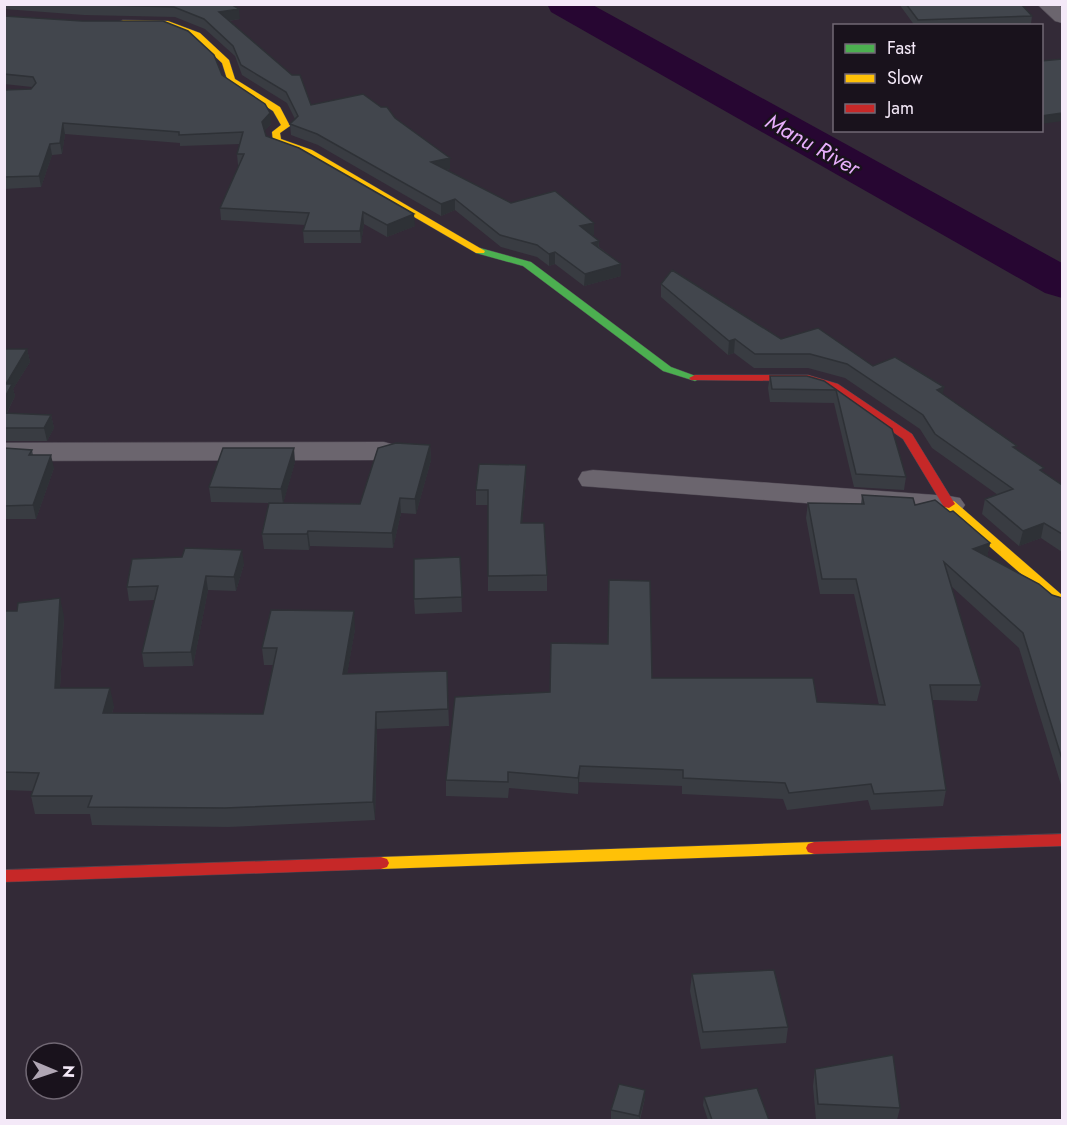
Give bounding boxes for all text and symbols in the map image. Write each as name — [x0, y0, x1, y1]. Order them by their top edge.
legend — [833, 24, 1043, 132]
text: Fast — [887, 35, 916, 61]
text: Slow — [887, 65, 924, 91]
text: Jam — [885, 95, 914, 121]
water label: Manu River — [760, 105, 867, 184]
north arrow — [24, 1041, 84, 1101]
text: N — [57, 1065, 80, 1078]

